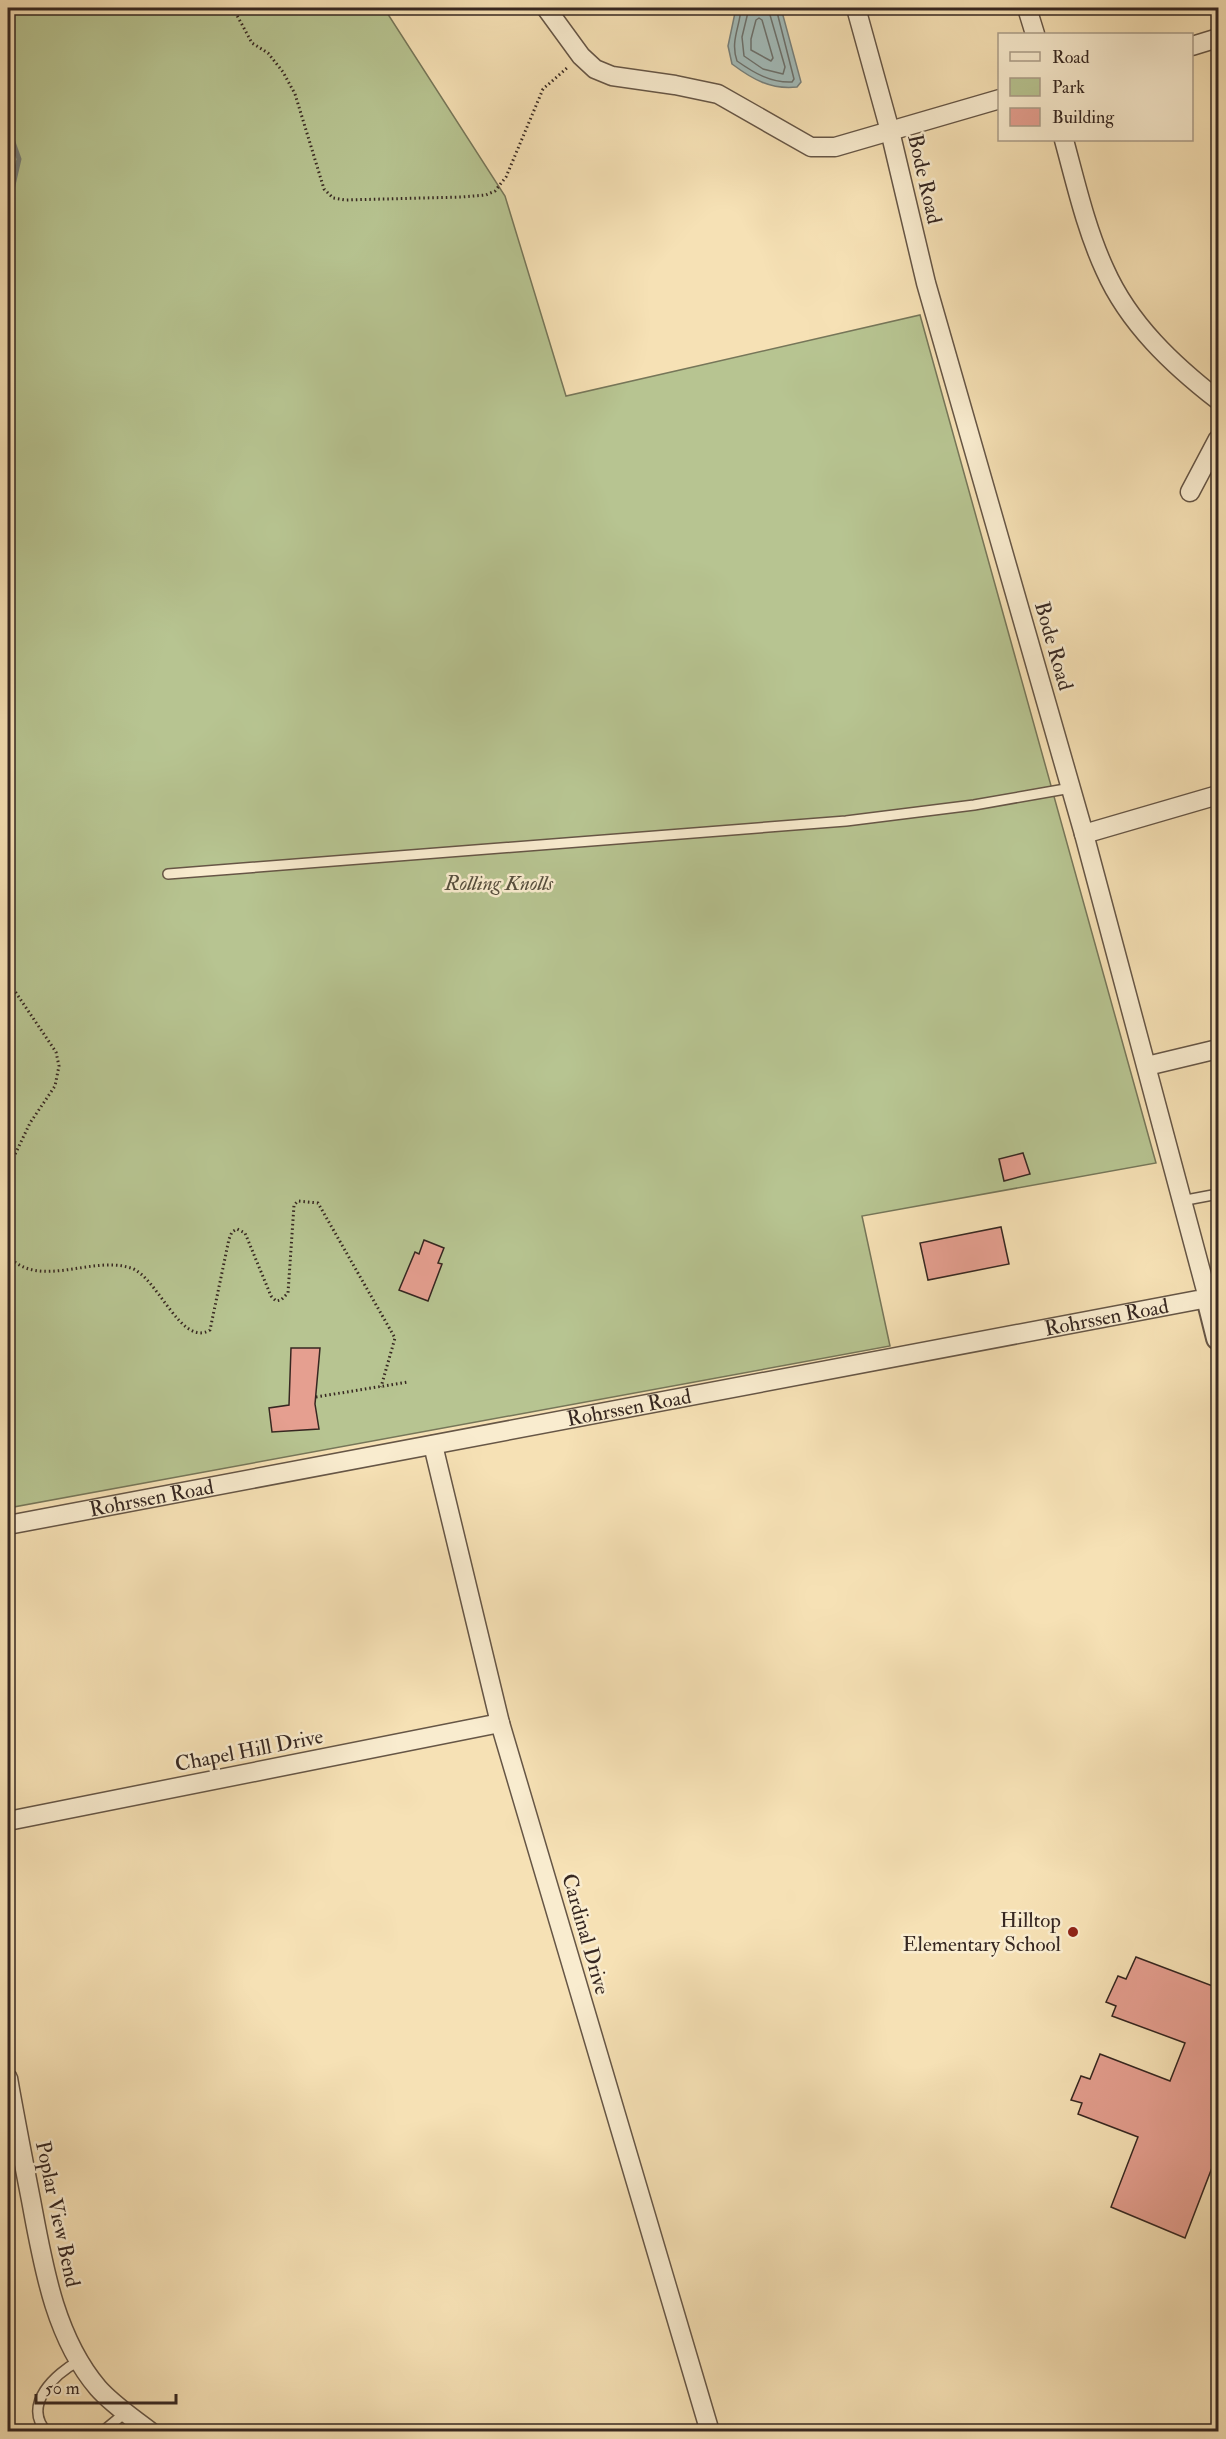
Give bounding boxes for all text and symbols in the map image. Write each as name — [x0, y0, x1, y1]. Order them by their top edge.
legend — [998, 33, 1193, 141]
text: Road — [1052, 46, 1090, 69]
text: Park — [1052, 76, 1085, 99]
text: Building — [1052, 106, 1115, 129]
street label: Bode Road — [901, 132, 948, 227]
street label: Bode Road — [1028, 599, 1079, 694]
park label: Rolling Knolls — [444, 870, 554, 897]
street label: Rohrssen Road — [1042, 1293, 1172, 1343]
street label: Rohrssen Road — [565, 1383, 694, 1433]
street label: Rohrssen Road — [87, 1473, 217, 1523]
street label: Chapel Hill Drive — [173, 1723, 326, 1778]
street label: Cardinal Drive — [555, 1870, 616, 1998]
place label: Hilltop Elementary School — [903, 1907, 1062, 1958]
marker: Hilltop Elementary School — [1066, 1925, 1080, 1939]
street label: Poplar View Bend — [29, 2139, 86, 2290]
scale bar — [36, 2367, 176, 2405]
text: 50 m — [45, 2377, 80, 2400]

